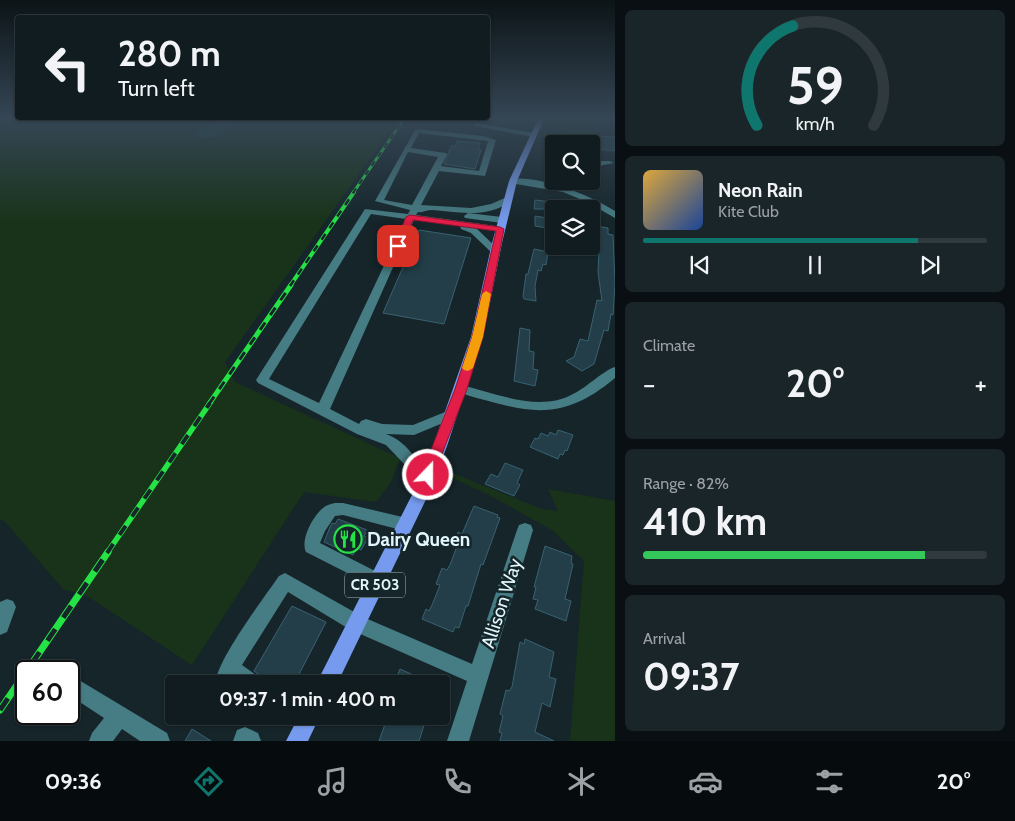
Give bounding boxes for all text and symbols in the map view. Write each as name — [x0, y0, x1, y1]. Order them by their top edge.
text: 280 m — [118, 32, 221, 75]
icon: left — [35, 35, 100, 100]
text: 59 — [786, 54, 844, 117]
text: Turn left — [118, 75, 195, 102]
text: km/h — [795, 113, 835, 134]
map controls — [545, 135, 600, 255]
button: search — [545, 135, 600, 190]
text: Neon Rain — [718, 179, 803, 202]
button: layers — [545, 200, 600, 255]
text: Kite Club — [718, 202, 779, 221]
pin — [377, 225, 419, 267]
icon: arrive — [384, 232, 412, 260]
icon: previous — [686, 251, 714, 279]
icon: pause — [801, 251, 829, 279]
icon: next — [916, 251, 944, 279]
text: Climate — [643, 336, 695, 355]
text: 20° — [786, 360, 844, 407]
text: − — [643, 367, 655, 401]
text: + — [975, 367, 987, 401]
position arrow — [401, 448, 453, 500]
text: Range · 82% — [643, 474, 729, 493]
text: 410 km — [643, 498, 767, 545]
restaurant icon: Dairy Queen — [333, 524, 363, 554]
place label: Dairy Queen — [367, 528, 470, 551]
street label: Allison Way — [476, 555, 527, 651]
road number: CR 503 — [345, 572, 405, 598]
text: Arrival — [643, 629, 686, 648]
text: 09:37 — [643, 653, 739, 700]
speed limit sign: 60 — [15, 660, 80, 725]
text: 09:37 · 1 min · 400 m — [219, 688, 396, 711]
icon: directions — [191, 764, 226, 799]
icon: music — [315, 764, 350, 799]
icon: phone — [440, 764, 475, 799]
icon: climate — [564, 764, 599, 799]
icon: car — [688, 764, 723, 799]
icon: filters — [812, 764, 847, 799]
text: 09:36 — [45, 768, 102, 795]
text: 20° — [937, 768, 970, 795]

